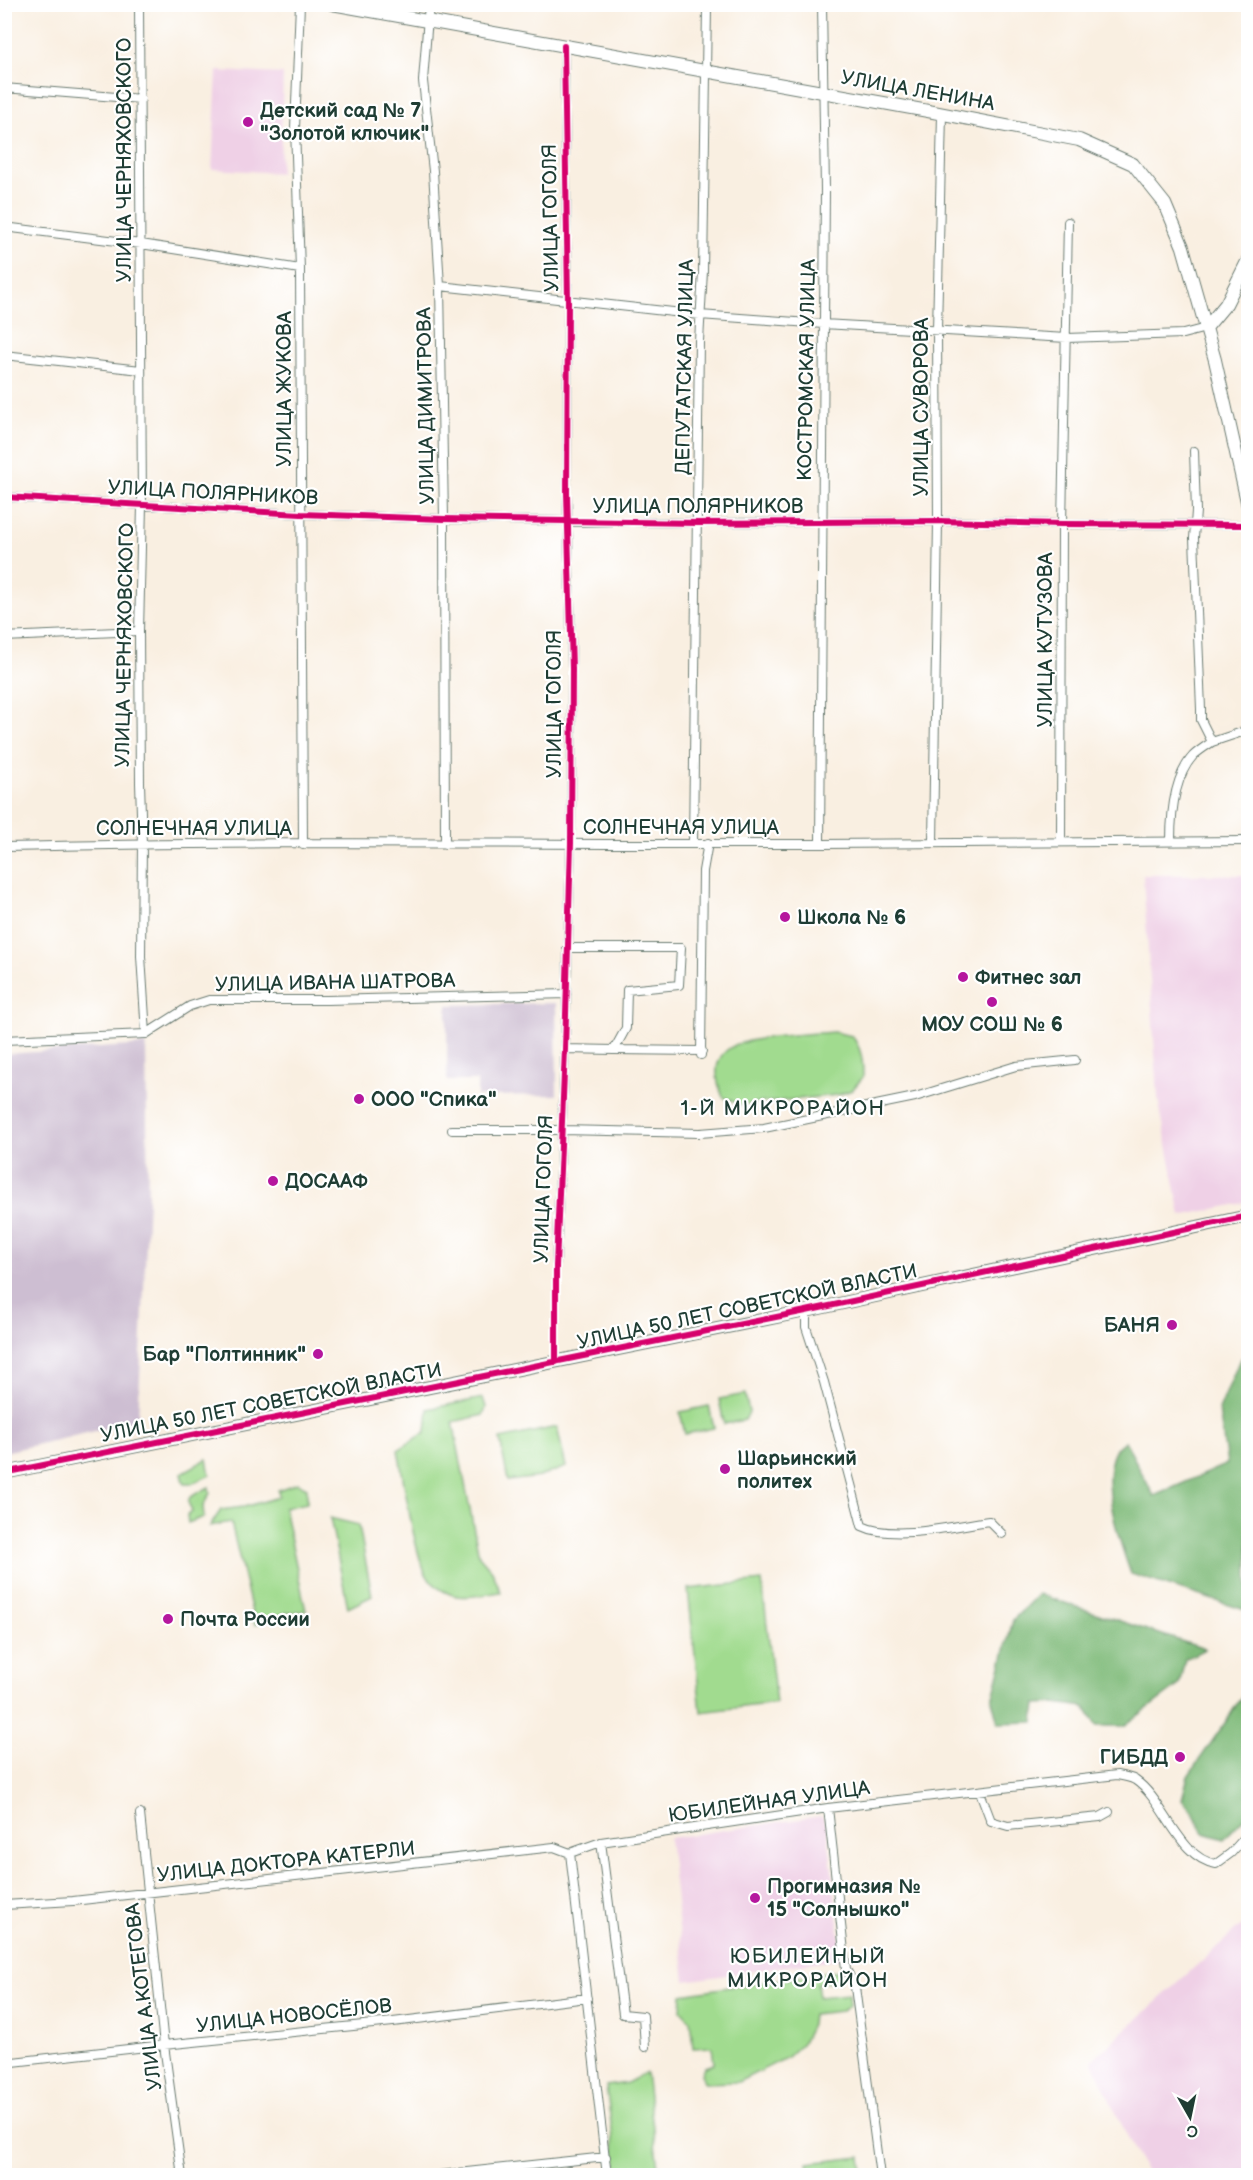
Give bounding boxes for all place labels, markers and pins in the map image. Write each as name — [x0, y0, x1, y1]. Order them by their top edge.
place label: Детский сад № 7 "Золотой ключик" — [260, 99, 429, 146]
marker: Детский сад № 7 "Золотой ключик" — [241, 115, 255, 129]
place label: Школа № 6 — [797, 906, 906, 930]
marker: Школа № 6 — [778, 910, 792, 924]
place label: Фитнес зал — [975, 966, 1081, 990]
marker: Фитнес зал — [956, 970, 970, 984]
marker: МОУ СОШ № 6 — [985, 995, 999, 1009]
place label: МОУ СОШ № 6 — [921, 1013, 1063, 1037]
place label: ООО "Спика" — [371, 1088, 497, 1112]
marker: ООО "Спика" — [352, 1092, 366, 1106]
place label: ДОСААФ — [285, 1170, 368, 1194]
marker: ДОСААФ — [266, 1174, 280, 1188]
place label: БАНЯ — [1104, 1314, 1160, 1338]
marker: БАНЯ — [1165, 1318, 1179, 1332]
place label: Бар "Полтинник" — [142, 1343, 306, 1367]
marker: Бар "Полтинник" — [311, 1347, 325, 1361]
place label: Шарьинский политех — [737, 1447, 857, 1494]
marker: Шарьинский политех — [718, 1462, 732, 1476]
place label: Почта России — [180, 1608, 310, 1632]
marker: Почта России — [161, 1612, 175, 1626]
place label: ГИБДД — [1100, 1746, 1168, 1770]
marker: ГИБДД — [1173, 1750, 1187, 1764]
place label: Прогимназия № 15 "Солнышко" — [767, 1875, 921, 1922]
marker: Прогимназия № 15 "Солнышко" — [748, 1891, 762, 1905]

